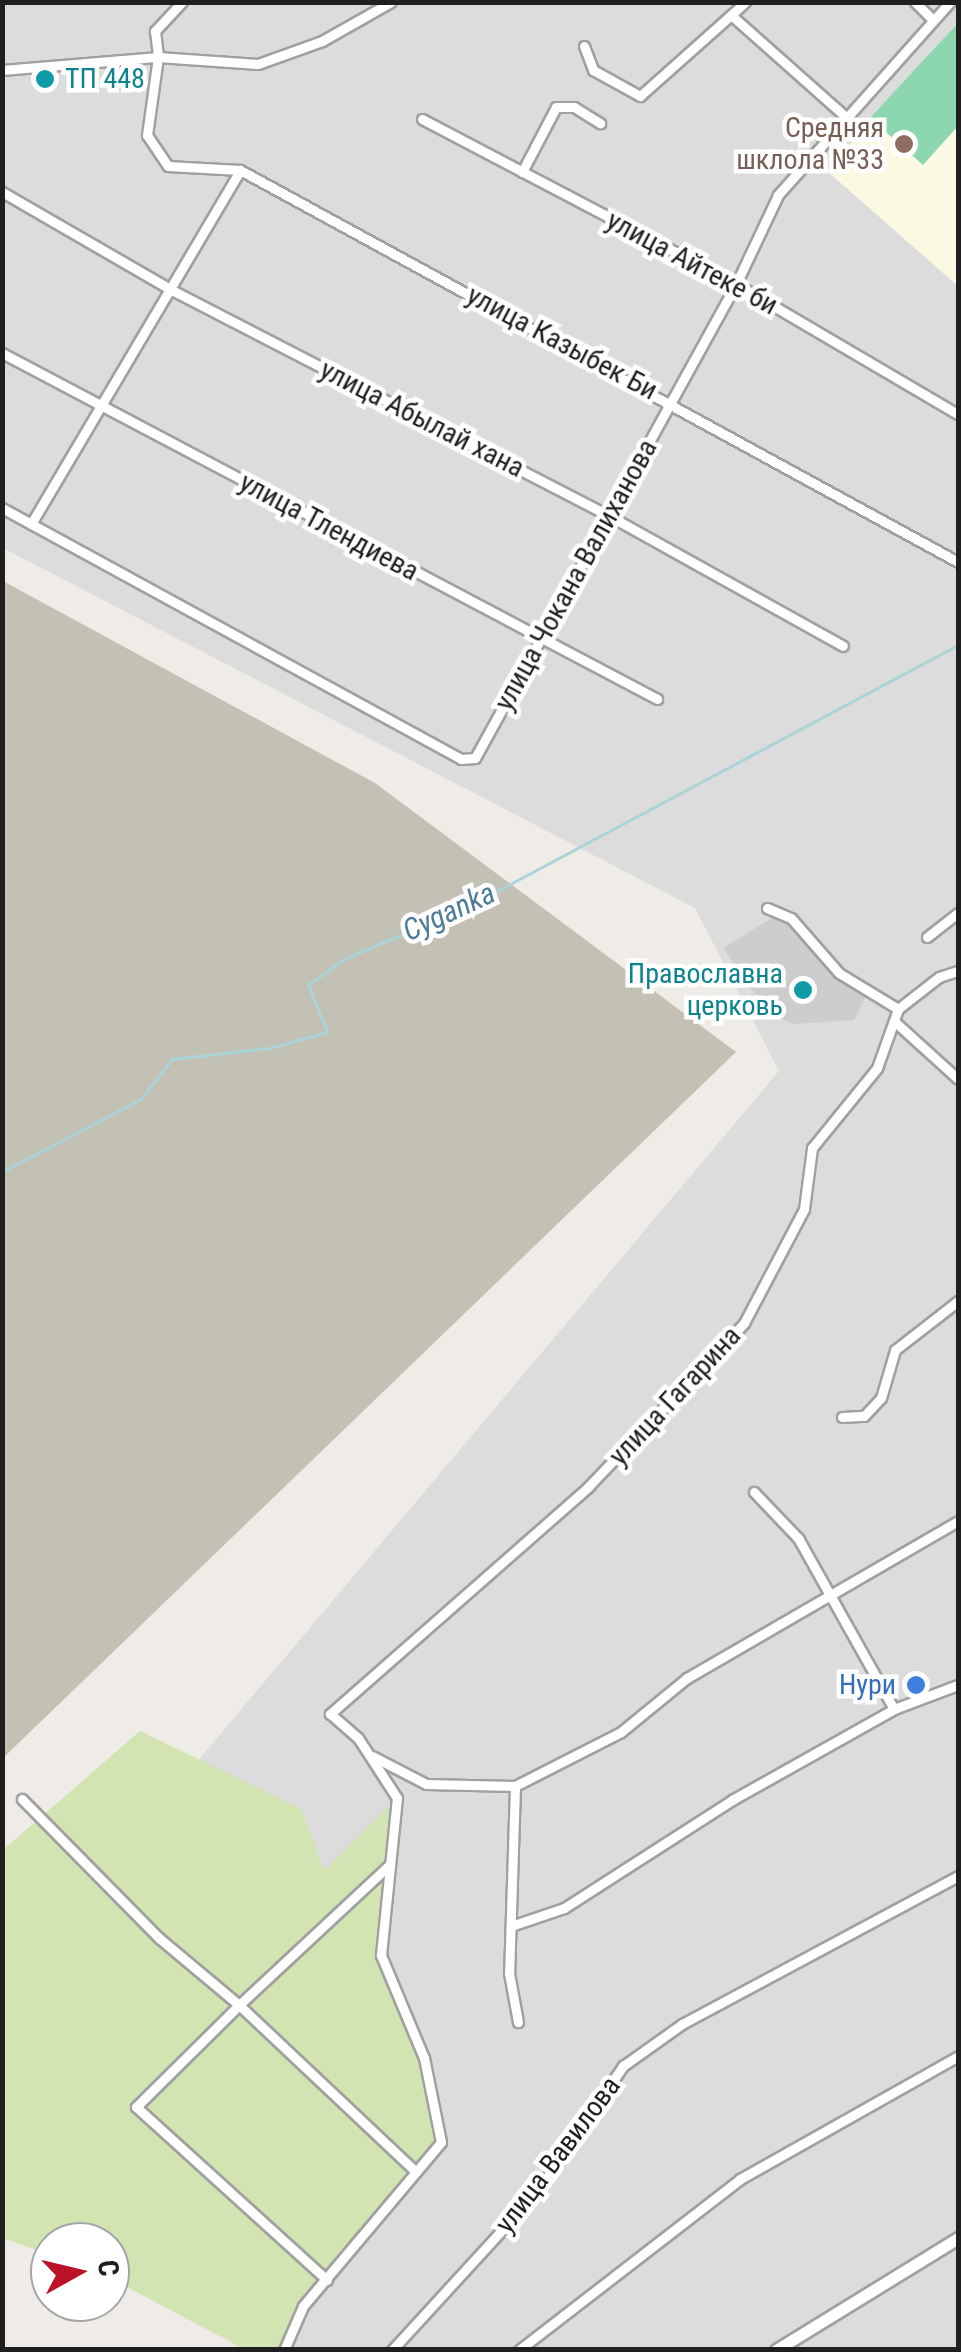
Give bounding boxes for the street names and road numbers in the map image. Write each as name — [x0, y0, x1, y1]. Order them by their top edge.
street label: улица Айтеке би — [601, 204, 783, 322]
street label: улица Казыбек Би — [461, 279, 663, 407]
street label: улица Абылай хана — [314, 353, 530, 485]
street label: улица Чокана Валиханова — [487, 434, 665, 716]
street label: улица Тлендиева — [233, 466, 425, 588]
street label: улица Гагарина — [602, 1319, 748, 1473]
street label: улица Вавилова — [488, 2070, 628, 2240]

